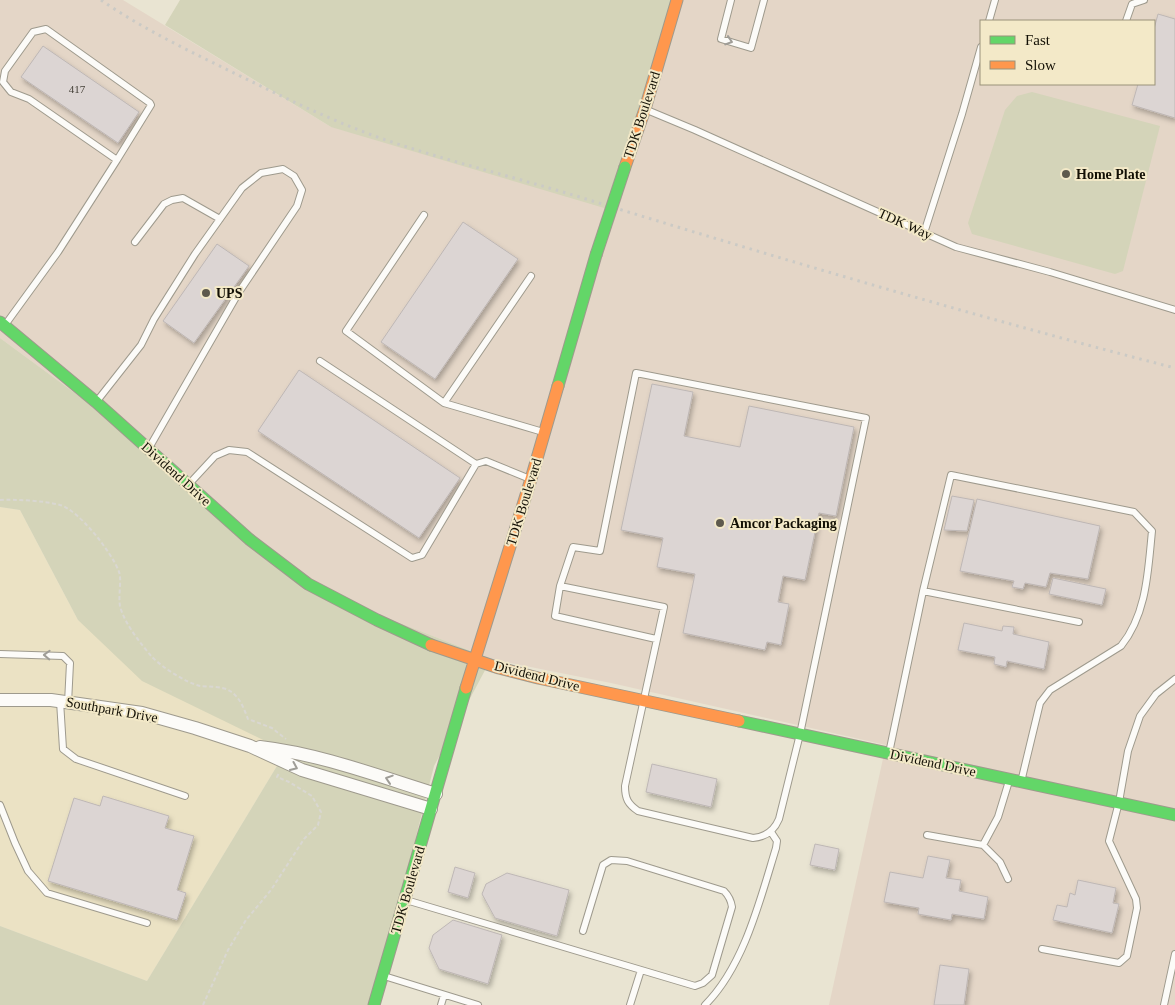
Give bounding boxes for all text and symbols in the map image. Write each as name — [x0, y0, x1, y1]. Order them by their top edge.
legend — [980, 20, 1155, 85]
text: Fast — [1025, 32, 1051, 48]
one-way arrow — [724, 36, 733, 46]
text: Slow — [1025, 57, 1056, 73]
street label: TDK Boulevard — [621, 70, 663, 160]
house number: 417 — [69, 83, 86, 95]
place label: Home Plate — [1076, 167, 1146, 182]
marker: Home Plate — [1060, 168, 1072, 180]
street label: TDK Way — [876, 205, 934, 243]
place label: UPS — [216, 286, 243, 301]
marker: UPS — [200, 287, 212, 299]
street label: Dividend Drive — [138, 439, 214, 509]
street label: TDK Boulevard — [504, 456, 544, 548]
place label: Amcor Packaging — [730, 516, 837, 531]
marker: Amcor Packaging — [714, 517, 726, 529]
one-way arrow — [42, 650, 50, 660]
street label: Dividend Drive — [493, 658, 581, 694]
street label: Southpark Drive — [65, 695, 159, 725]
street label: Dividend Drive — [889, 747, 977, 779]
one-way arrow — [289, 760, 298, 771]
one-way arrow — [386, 775, 394, 785]
street label: TDK Boulevard — [388, 844, 428, 936]

